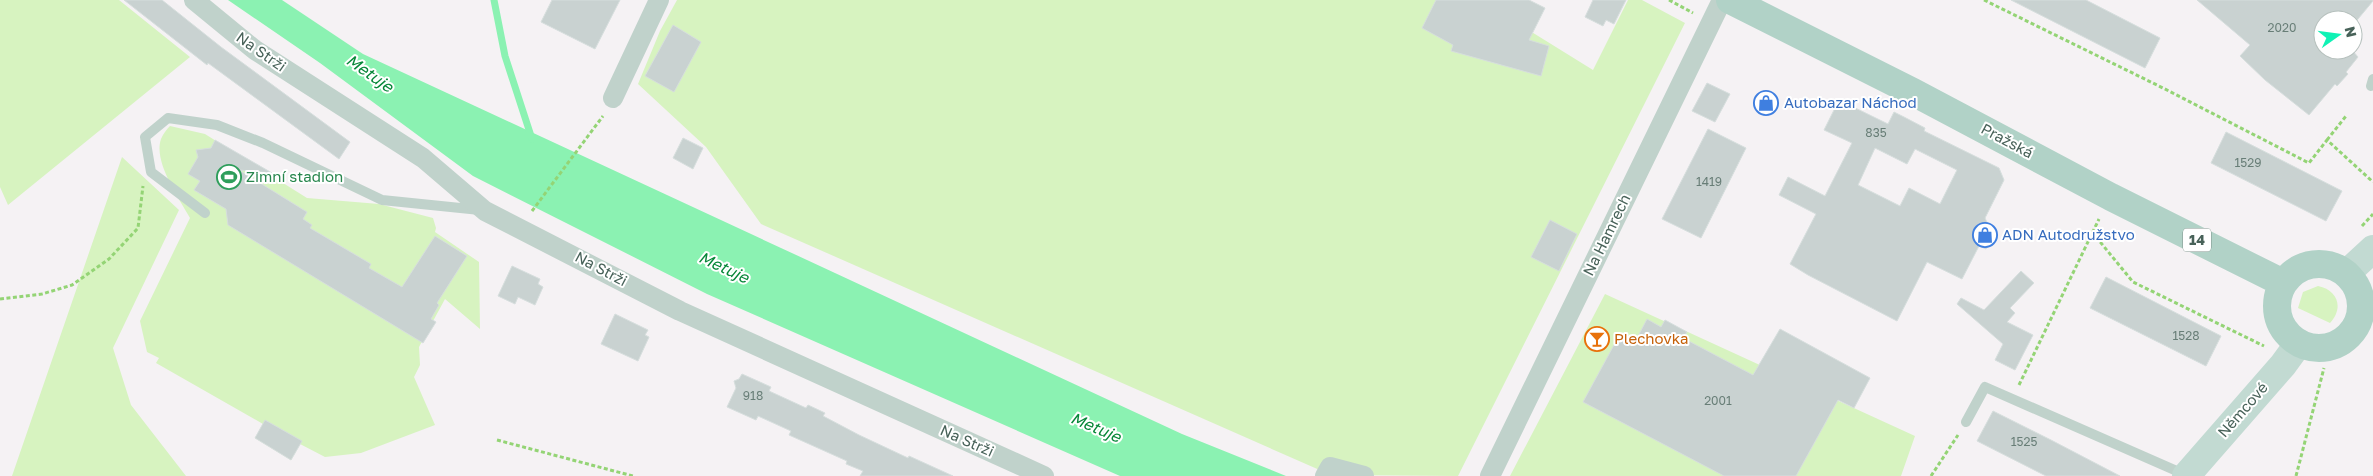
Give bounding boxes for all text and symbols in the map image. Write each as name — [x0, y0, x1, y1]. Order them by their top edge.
north arrow — [2313, 10, 2363, 60]
house number: 2020 — [2268, 20, 2296, 35]
text: N — [2342, 25, 2361, 39]
street label: Na Strži — [233, 28, 290, 75]
water label: Metuje — [343, 50, 399, 97]
shop icon: Autobazar Náchod — [1753, 90, 1779, 116]
place label: Autobazar Náchod — [1784, 93, 1917, 111]
street label: Pražská — [1978, 119, 2037, 161]
house number: 835 — [1865, 125, 1887, 140]
house number: 1529 — [2234, 155, 2262, 170]
sports icon: Zimní stadion — [216, 164, 242, 190]
place label: Zimní stadion — [246, 167, 343, 185]
house number: 1419 — [1696, 174, 1722, 189]
street label: Na Hamrech — [1579, 191, 1634, 278]
shop icon: ADN Autodružstvo — [1972, 222, 1998, 248]
place label: ADN Autodružstvo — [2002, 225, 2135, 243]
road number: 14 — [2183, 228, 2211, 252]
street label: Na Strži — [572, 247, 631, 289]
water label: Metuje — [696, 247, 754, 288]
bar icon: Plechovka — [1584, 326, 1610, 352]
house number: 1528 — [2172, 328, 2200, 343]
place label: Plechovka — [1614, 329, 1688, 347]
street label: Němcové — [2213, 378, 2271, 441]
house number: 918 — [743, 388, 763, 403]
house number: 2001 — [1704, 393, 1732, 408]
water label: Metuje — [1068, 407, 1126, 447]
street label: Na Strži — [938, 420, 997, 460]
house number: 1525 — [2011, 434, 2037, 449]

